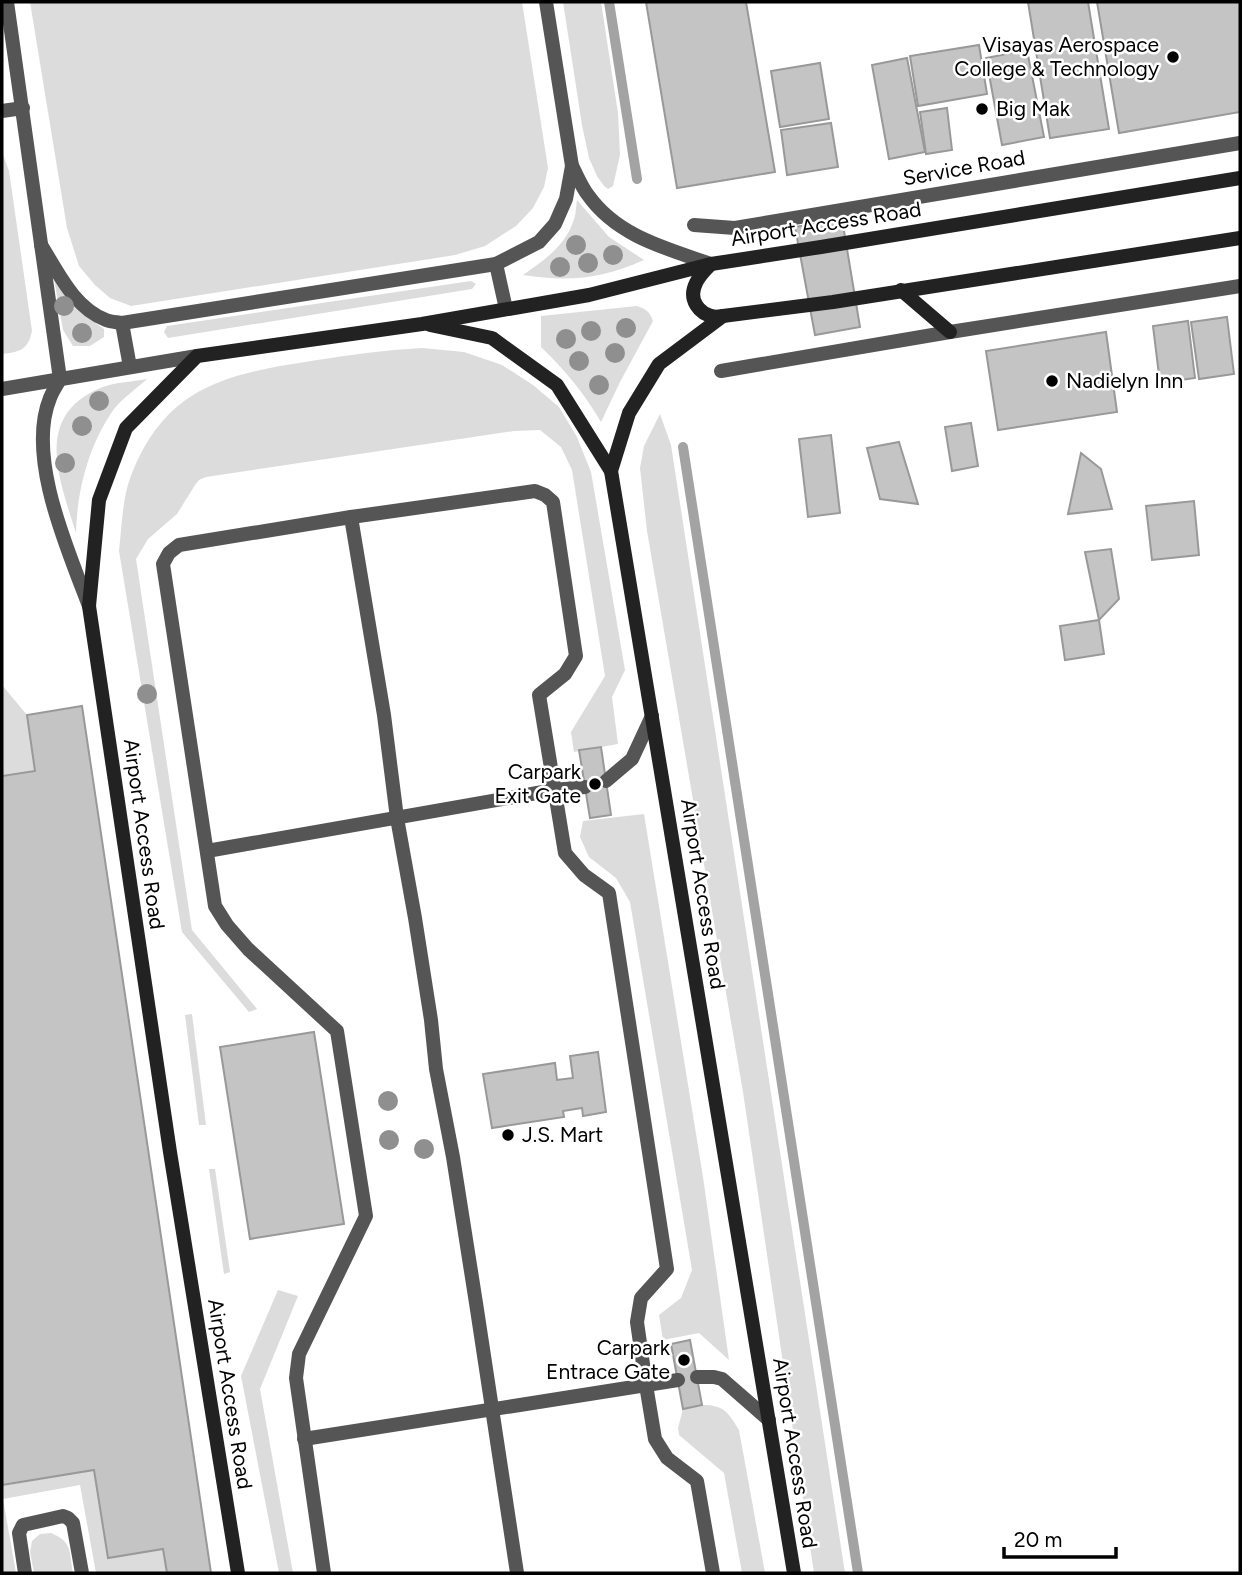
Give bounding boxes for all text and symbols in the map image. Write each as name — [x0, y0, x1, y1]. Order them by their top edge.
place label: Visayas Aerospace College & Technology — [954, 32, 1159, 81]
marker: Visayas Aerospace College & Technology — [1165, 49, 1181, 65]
place label: Big Mak — [996, 96, 1071, 121]
marker: Big Mak — [974, 101, 990, 117]
street label: Service Road — [901, 144, 1027, 191]
street label: Airport Access Road — [729, 196, 923, 251]
place label: Nadielyn Inn — [1066, 368, 1183, 393]
marker: Nadielyn Inn — [1044, 373, 1060, 389]
street label: Airport Access Road — [119, 737, 170, 931]
place label: Carpark Exit Gate — [495, 759, 582, 808]
marker: Carpark Exit Gate — [587, 776, 603, 792]
street label: Airport Access Road — [676, 797, 731, 991]
place label: J.S. Mart — [522, 1122, 603, 1147]
marker: J.S. Mart — [500, 1127, 516, 1143]
street label: Airport Access Road — [203, 1297, 258, 1491]
place label: Carpark Entrace Gate — [546, 1335, 671, 1384]
marker: Carpark Entrace Gate — [676, 1352, 692, 1368]
street label: Airport Access Road — [768, 1356, 823, 1550]
scale bar — [1004, 1516, 1116, 1560]
text: 20 m — [1014, 1527, 1062, 1552]

